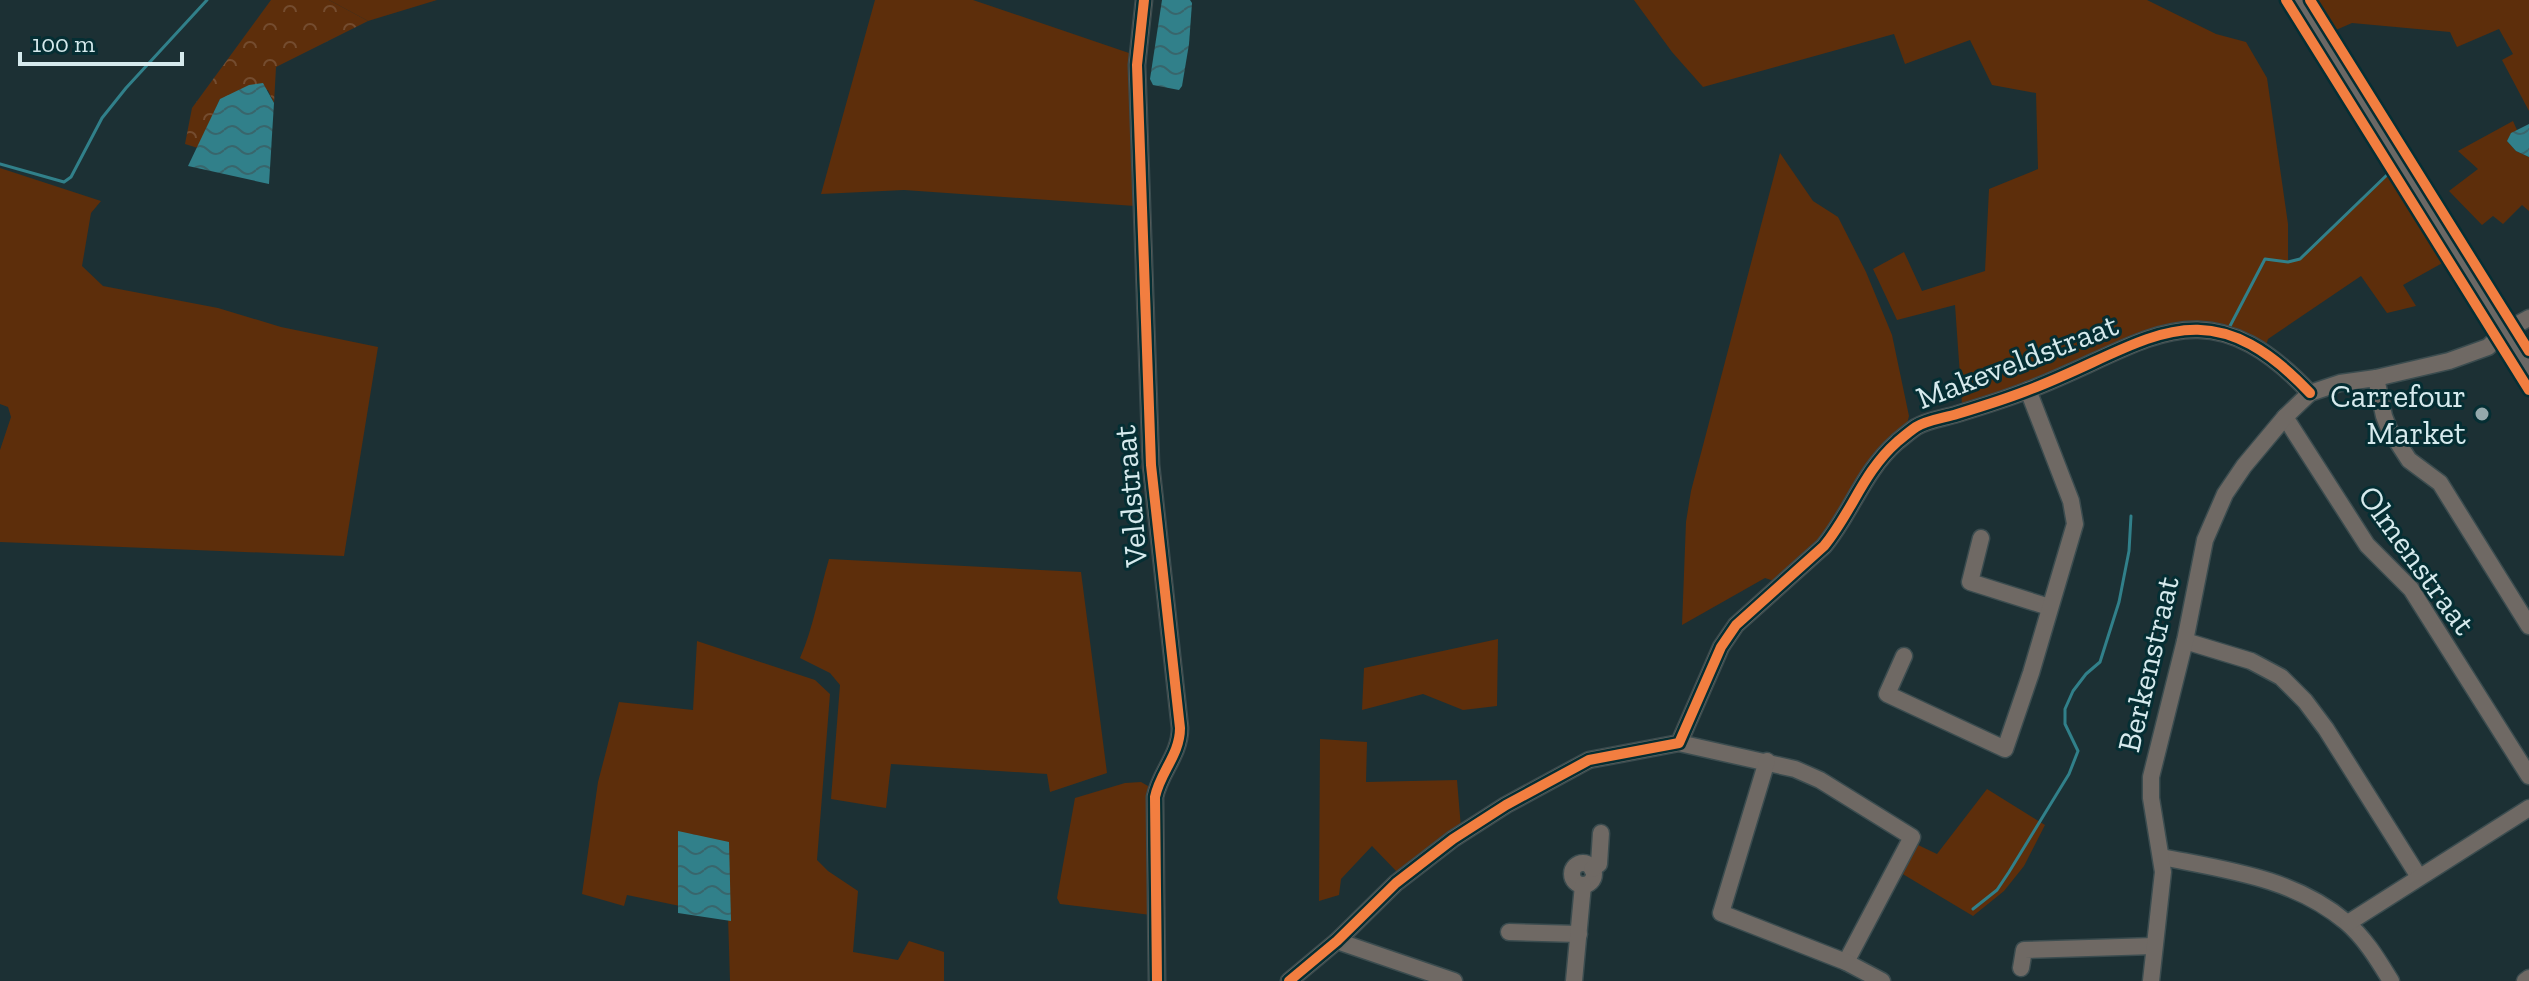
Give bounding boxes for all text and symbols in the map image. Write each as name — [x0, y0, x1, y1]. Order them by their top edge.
scale bar — [20, 16, 182, 66]
text: 100 m — [32, 29, 95, 58]
street label: Makeveldstraat — [1911, 305, 2123, 417]
place label: Carrefour Market — [2330, 377, 2466, 452]
marker: Carrefour Market — [2473, 405, 2491, 423]
street label: Veldstraat — [1105, 424, 1155, 569]
street label: Olmenstraat — [2350, 478, 2484, 642]
street label: Berkenstraat — [2109, 572, 2187, 756]

